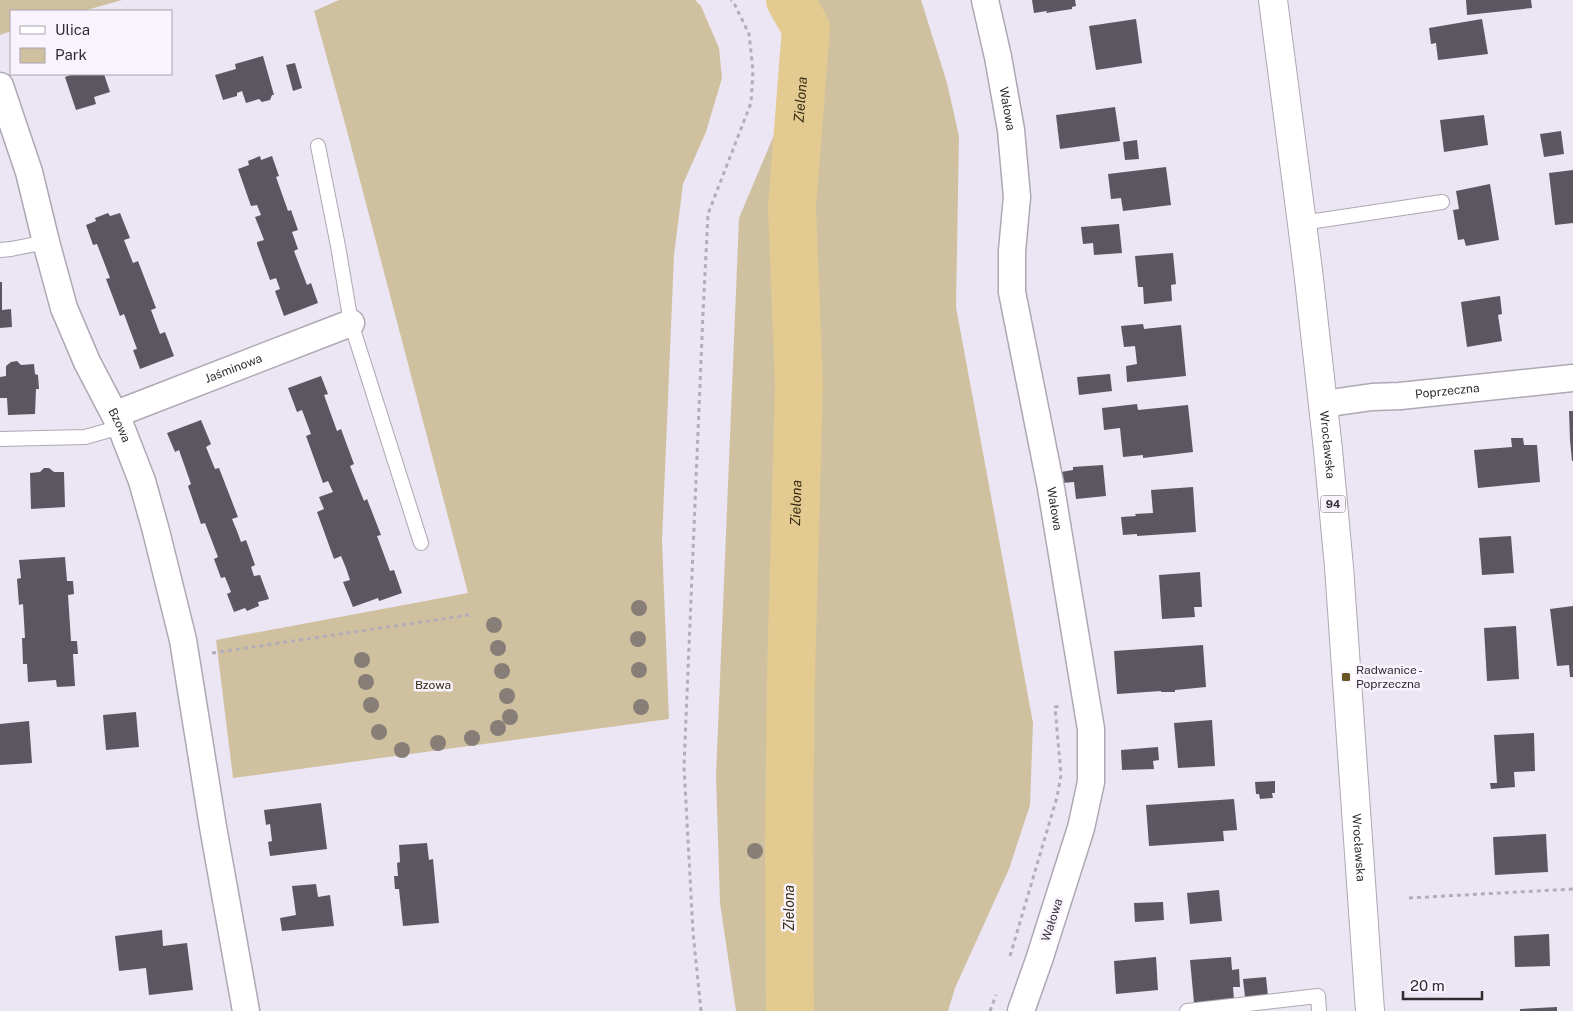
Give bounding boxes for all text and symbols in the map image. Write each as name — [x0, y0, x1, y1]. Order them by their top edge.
legend — [10, 10, 172, 75]
text: Ulica — [55, 21, 90, 38]
text: Park — [55, 46, 87, 63]
water label: Zielona — [791, 76, 810, 123]
street label: Wałowa — [996, 86, 1018, 132]
street label: Jaśminowa — [203, 351, 264, 386]
street label: Poprzeczna — [1414, 381, 1480, 401]
street label: Bzowa — [105, 406, 133, 444]
street label: Wrocławska — [1317, 410, 1338, 479]
water label: Zielona — [787, 480, 804, 526]
street label: Wałowa — [1044, 486, 1065, 532]
road number: 94 — [1320, 496, 1346, 512]
place label: Radwanice - Poprzeczna — [1356, 663, 1423, 691]
marker: Radwanice - Poprzeczna — [1340, 671, 1352, 683]
park label: Bzowa — [415, 678, 451, 692]
street label: Wrocławska — [1349, 813, 1368, 882]
water label: Zielona — [781, 885, 797, 931]
street label: Wałowa — [1039, 897, 1065, 943]
scale bar — [1403, 968, 1482, 1000]
text: 20 m — [1410, 977, 1445, 994]

